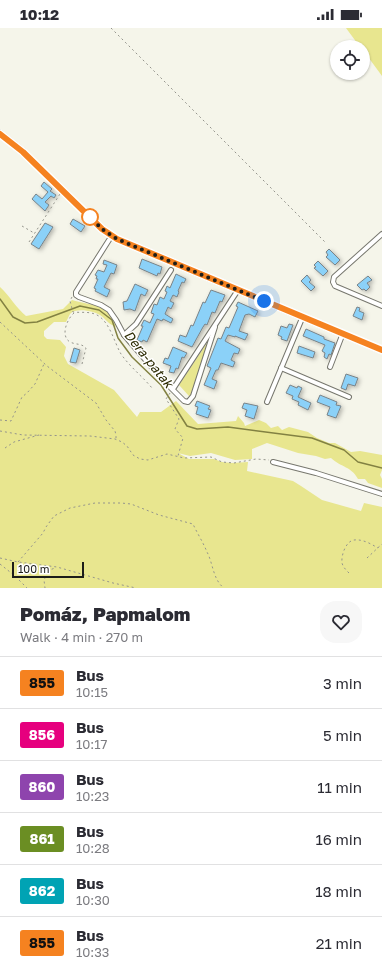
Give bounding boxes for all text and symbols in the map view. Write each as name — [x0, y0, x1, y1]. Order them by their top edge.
text: 10:12 — [20, 5, 59, 23]
map controls — [330, 40, 370, 80]
button: locate — [330, 40, 370, 80]
unlabelled marker — [81, 208, 99, 226]
your location — [254, 291, 274, 311]
water label: Dera-patak — [121, 327, 178, 392]
scale bar — [12, 560, 84, 579]
text: 100 m — [18, 562, 49, 575]
button: heart — [320, 601, 362, 643]
text: Pomáz, Papmalom — [20, 602, 190, 625]
text: Walk · 4 min · 270 m — [20, 629, 143, 645]
text: Bus — [76, 666, 104, 684]
text: 855 — [29, 674, 55, 691]
text: 3 min — [323, 674, 362, 692]
text: 10:15 — [76, 684, 108, 700]
text: Bus — [76, 718, 104, 736]
text: 856 — [29, 726, 55, 743]
text: 5 min — [323, 726, 362, 744]
text: 10:17 — [76, 736, 107, 752]
text: Bus — [76, 770, 104, 788]
text: 860 — [29, 778, 55, 795]
text: 11 min — [317, 778, 362, 796]
text: 10:23 — [76, 788, 109, 804]
text: Bus — [76, 822, 104, 840]
text: 861 — [29, 830, 55, 847]
text: 16 min — [315, 830, 362, 848]
text: 10:28 — [76, 840, 110, 856]
text: Bus — [76, 874, 104, 892]
text: 862 — [29, 882, 55, 899]
text: 18 min — [315, 882, 362, 900]
text: 10:30 — [76, 892, 110, 908]
text: Bus — [76, 926, 104, 944]
text: 855 — [29, 934, 55, 951]
text: 21 min — [316, 934, 362, 952]
text: 10:33 — [76, 944, 109, 960]

